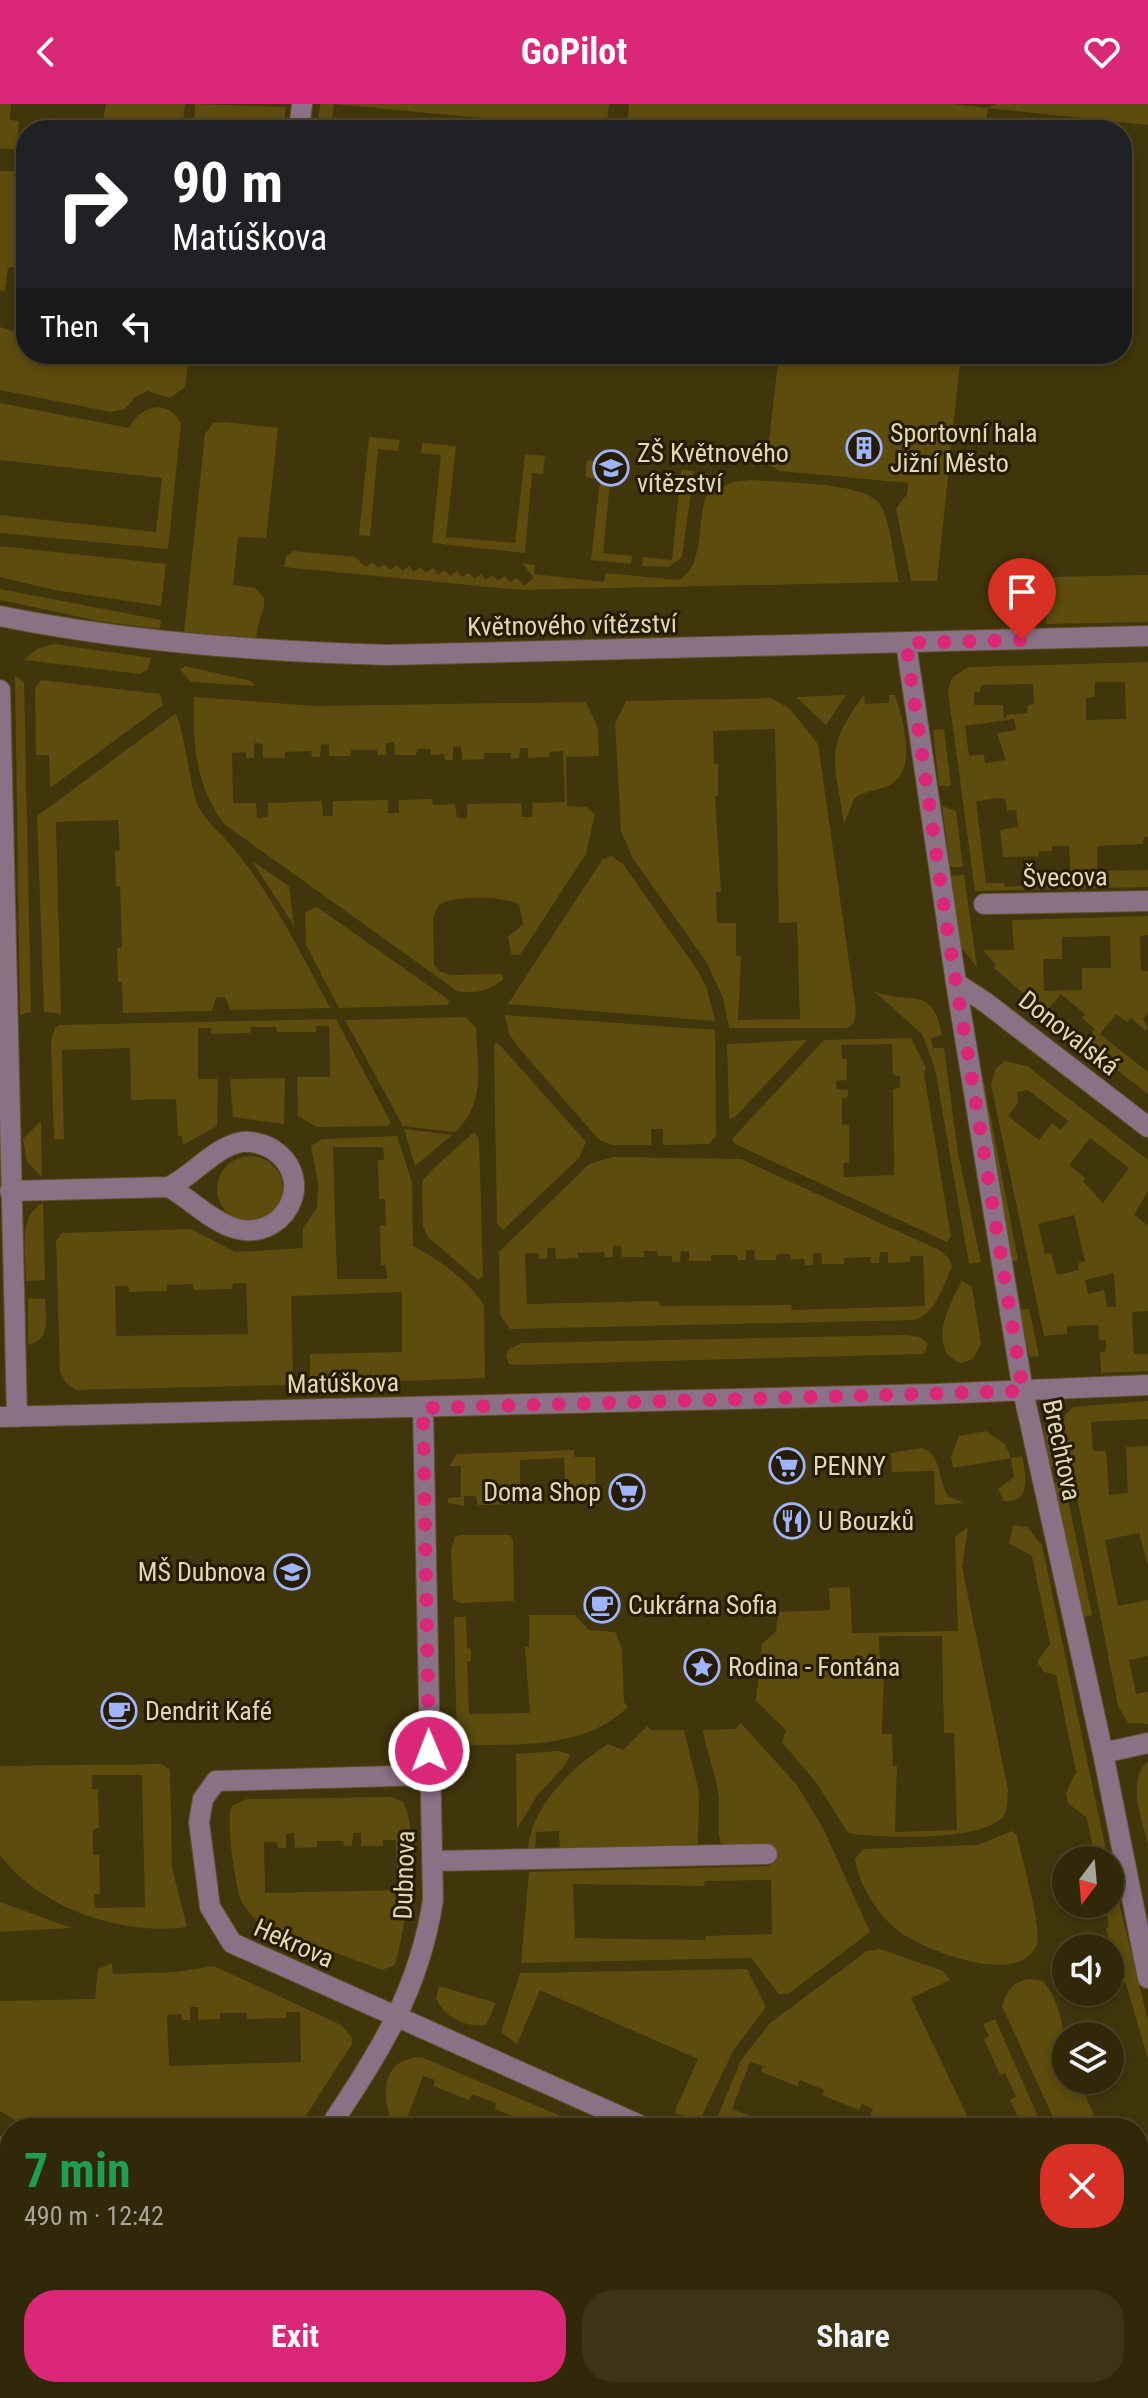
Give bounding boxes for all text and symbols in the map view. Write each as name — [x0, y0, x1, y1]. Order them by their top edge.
icon: back — [24, 30, 68, 74]
icon: heart — [1080, 30, 1124, 74]
text: GoPilot — [521, 31, 627, 73]
text: 90 m — [172, 150, 283, 216]
icon: right — [40, 152, 144, 256]
text: Matúškova — [172, 217, 327, 259]
icon: left — [115, 304, 159, 348]
text: Then — [40, 309, 99, 344]
place label: Sportovní hala Jižní Město — [890, 418, 1037, 478]
building icon: Sportovní hala Jižní Město — [845, 429, 883, 467]
place label: ZŠ Květnového vítězství — [637, 438, 789, 498]
school or university icon: ZŠ Květnového vítězství — [592, 449, 630, 487]
pin — [988, 558, 1056, 640]
icon: arrive — [1000, 570, 1044, 614]
street label: Květnového vítězství — [467, 608, 679, 642]
street label: Švecova — [1022, 861, 1108, 893]
street label: Donovalská — [1013, 985, 1125, 1081]
street label: Matúškova — [287, 1367, 399, 1399]
street label: Brechtova — [1037, 1397, 1087, 1503]
supermarket icon: PENNY — [768, 1447, 806, 1485]
place label: PENNY — [813, 1451, 886, 1481]
supermarket icon: Doma Shop — [608, 1473, 646, 1511]
place label: Doma Shop — [483, 1477, 601, 1507]
restaurant icon: U Bouzků — [773, 1502, 811, 1540]
place label: U Bouzků — [818, 1506, 914, 1536]
school or university icon: MŠ Dubnova — [273, 1553, 311, 1591]
place label: MŠ Dubnova — [138, 1557, 266, 1587]
cafe icon: Cukrárna Sofia — [583, 1586, 621, 1624]
place label: Cukrárna Sofia — [628, 1590, 778, 1620]
place icon: Rodina - Fontána — [683, 1648, 721, 1686]
place label: Rodina - Fontána — [728, 1652, 900, 1682]
cafe icon: Dendrit Kafé — [100, 1692, 138, 1730]
place label: Dendrit Kafé — [145, 1696, 272, 1726]
position arrow — [387, 1709, 471, 1793]
street label: Dubnova — [387, 1830, 421, 1920]
north arrow — [1052, 1846, 1124, 1918]
map controls — [1052, 1846, 1124, 2094]
street label: Hekrova — [250, 1912, 338, 1974]
button: sound — [1052, 1934, 1124, 2006]
button: layers — [1052, 2022, 1124, 2094]
text: 7 min — [24, 2142, 131, 2199]
button: close — [1040, 2144, 1124, 2228]
text: 490 m · 12:42 — [24, 2201, 164, 2231]
button: Exit — [24, 2290, 566, 2382]
button: Share — [582, 2290, 1124, 2382]

